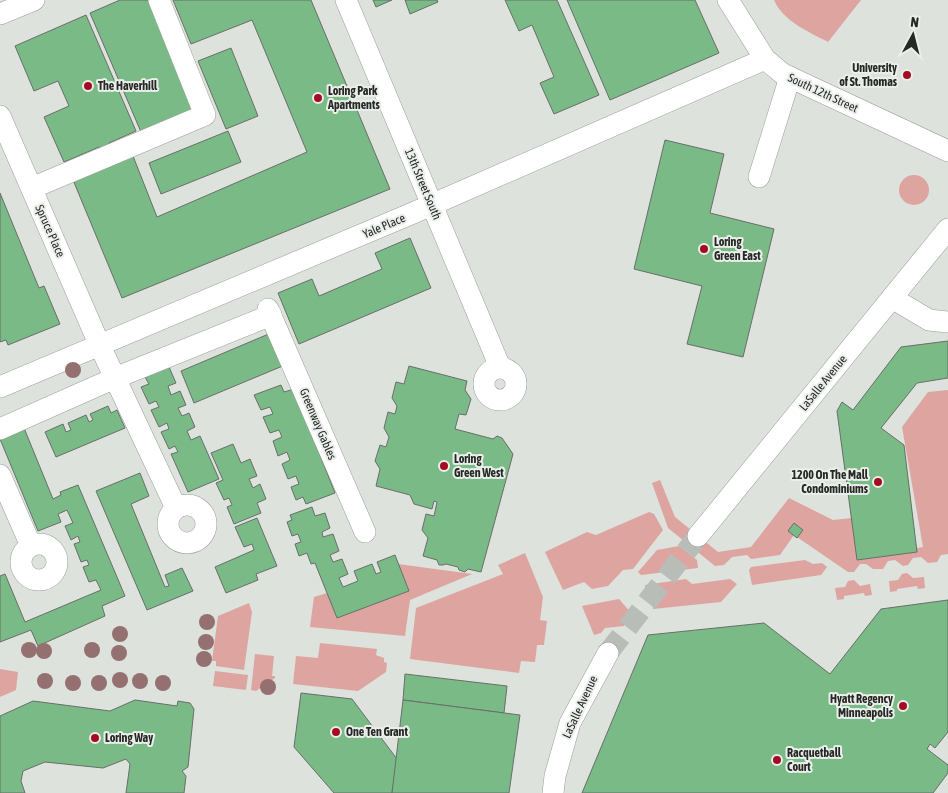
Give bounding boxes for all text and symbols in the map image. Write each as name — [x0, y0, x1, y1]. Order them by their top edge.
north arrow — [888, 10, 938, 60]
text: N — [910, 14, 920, 31]
place label: University of St. Thomas — [839, 61, 898, 89]
marker: University of St. Thomas — [901, 69, 913, 81]
street label: South 12th Street — [786, 71, 861, 116]
place label: The Haverhill — [98, 79, 158, 93]
marker: The Haverhill — [82, 80, 94, 92]
place label: Loring Park Apartments — [327, 84, 380, 112]
marker: Loring Park Apartments — [312, 92, 324, 104]
street label: 13th Street South — [402, 146, 444, 222]
street label: Spruce Place — [32, 203, 68, 259]
street label: Yale Place — [361, 211, 407, 241]
place label: Loring Green East — [714, 235, 761, 263]
marker: Loring Green East — [698, 243, 710, 255]
street label: LaSalle Avenue — [796, 352, 850, 414]
street label: Greenway Gables — [297, 386, 339, 462]
place label: Loring Green West — [454, 452, 504, 480]
marker: Loring Green West — [438, 460, 450, 472]
place label: 1200 On The Mall Condominiums — [791, 468, 869, 496]
marker: 1200 On The Mall Condominiums — [872, 476, 884, 488]
street label: LaSalle Avenue — [559, 673, 601, 741]
place label: Hyatt Regency Minneapolis — [830, 692, 894, 720]
marker: Hyatt Regency Minneapolis — [897, 700, 909, 712]
place label: One Ten Grant — [346, 725, 408, 739]
marker: One Ten Grant — [330, 726, 342, 738]
place label: Loring Way — [105, 731, 153, 745]
marker: Loring Way — [89, 732, 101, 744]
place label: Racquetball Court — [787, 746, 842, 774]
marker: Racquetball Court — [771, 754, 783, 766]

